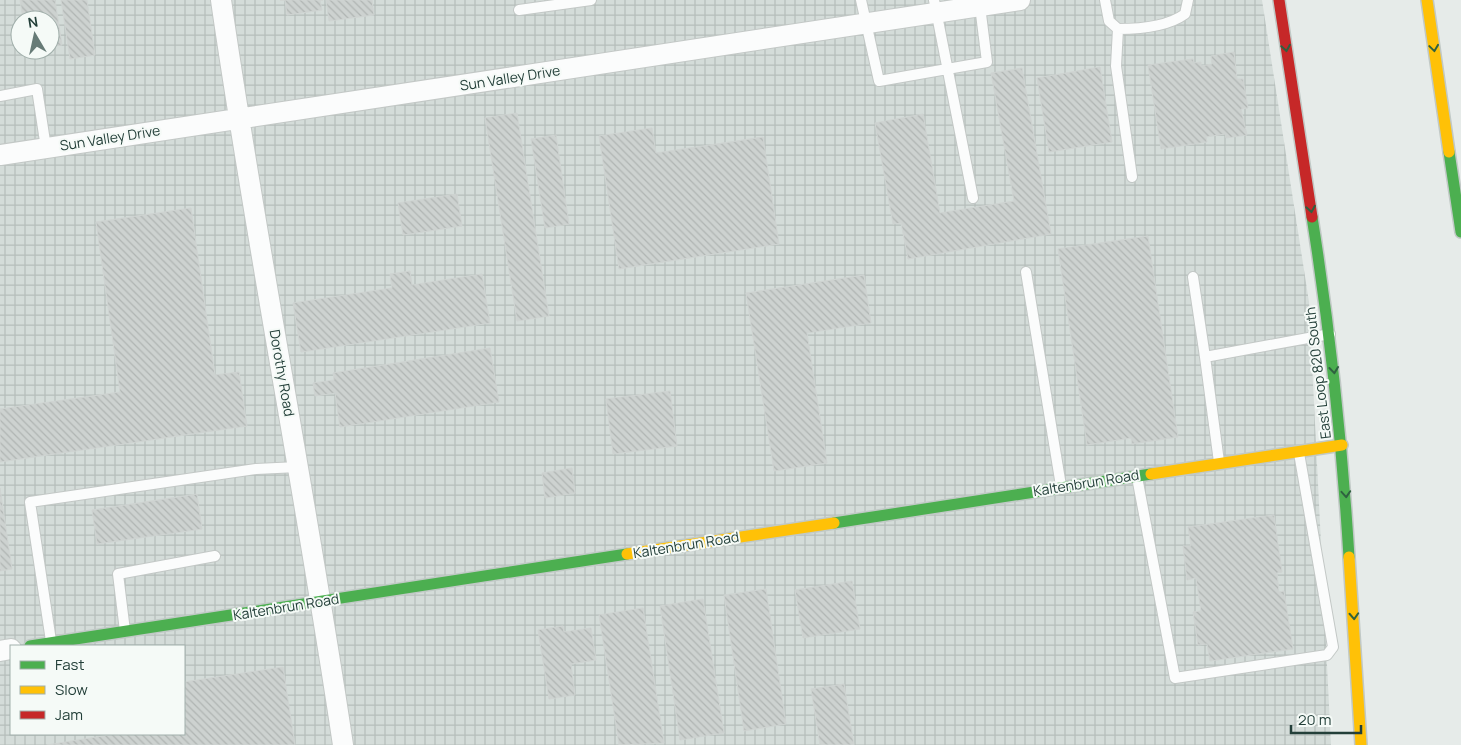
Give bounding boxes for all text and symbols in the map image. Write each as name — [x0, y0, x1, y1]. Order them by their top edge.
north arrow — [10, 10, 60, 60]
text: N — [26, 11, 39, 32]
one-way arrow — [1280, 45, 1291, 53]
one-way arrow — [1428, 45, 1439, 53]
street label: Sun Valley Drive — [458, 60, 561, 95]
street label: Sun Valley Drive — [58, 120, 161, 155]
one-way arrow — [1305, 204, 1315, 213]
street label: East Loop 820 South — [1300, 306, 1335, 440]
street label: Dorothy Road — [265, 328, 300, 418]
one-way arrow — [1328, 366, 1339, 374]
street label: Kaltenbrun Road — [1032, 465, 1140, 500]
one-way arrow — [1340, 490, 1351, 498]
street label: Kaltenbrun Road — [632, 527, 740, 562]
street label: Kaltenbrun Road — [232, 589, 340, 624]
one-way arrow — [1348, 612, 1359, 620]
legend — [10, 645, 185, 735]
text: Fast — [55, 654, 84, 675]
text: Slow — [55, 679, 88, 700]
scale bar — [1291, 702, 1361, 734]
text: Jam — [55, 704, 83, 725]
text: 20 m — [1298, 709, 1331, 730]

